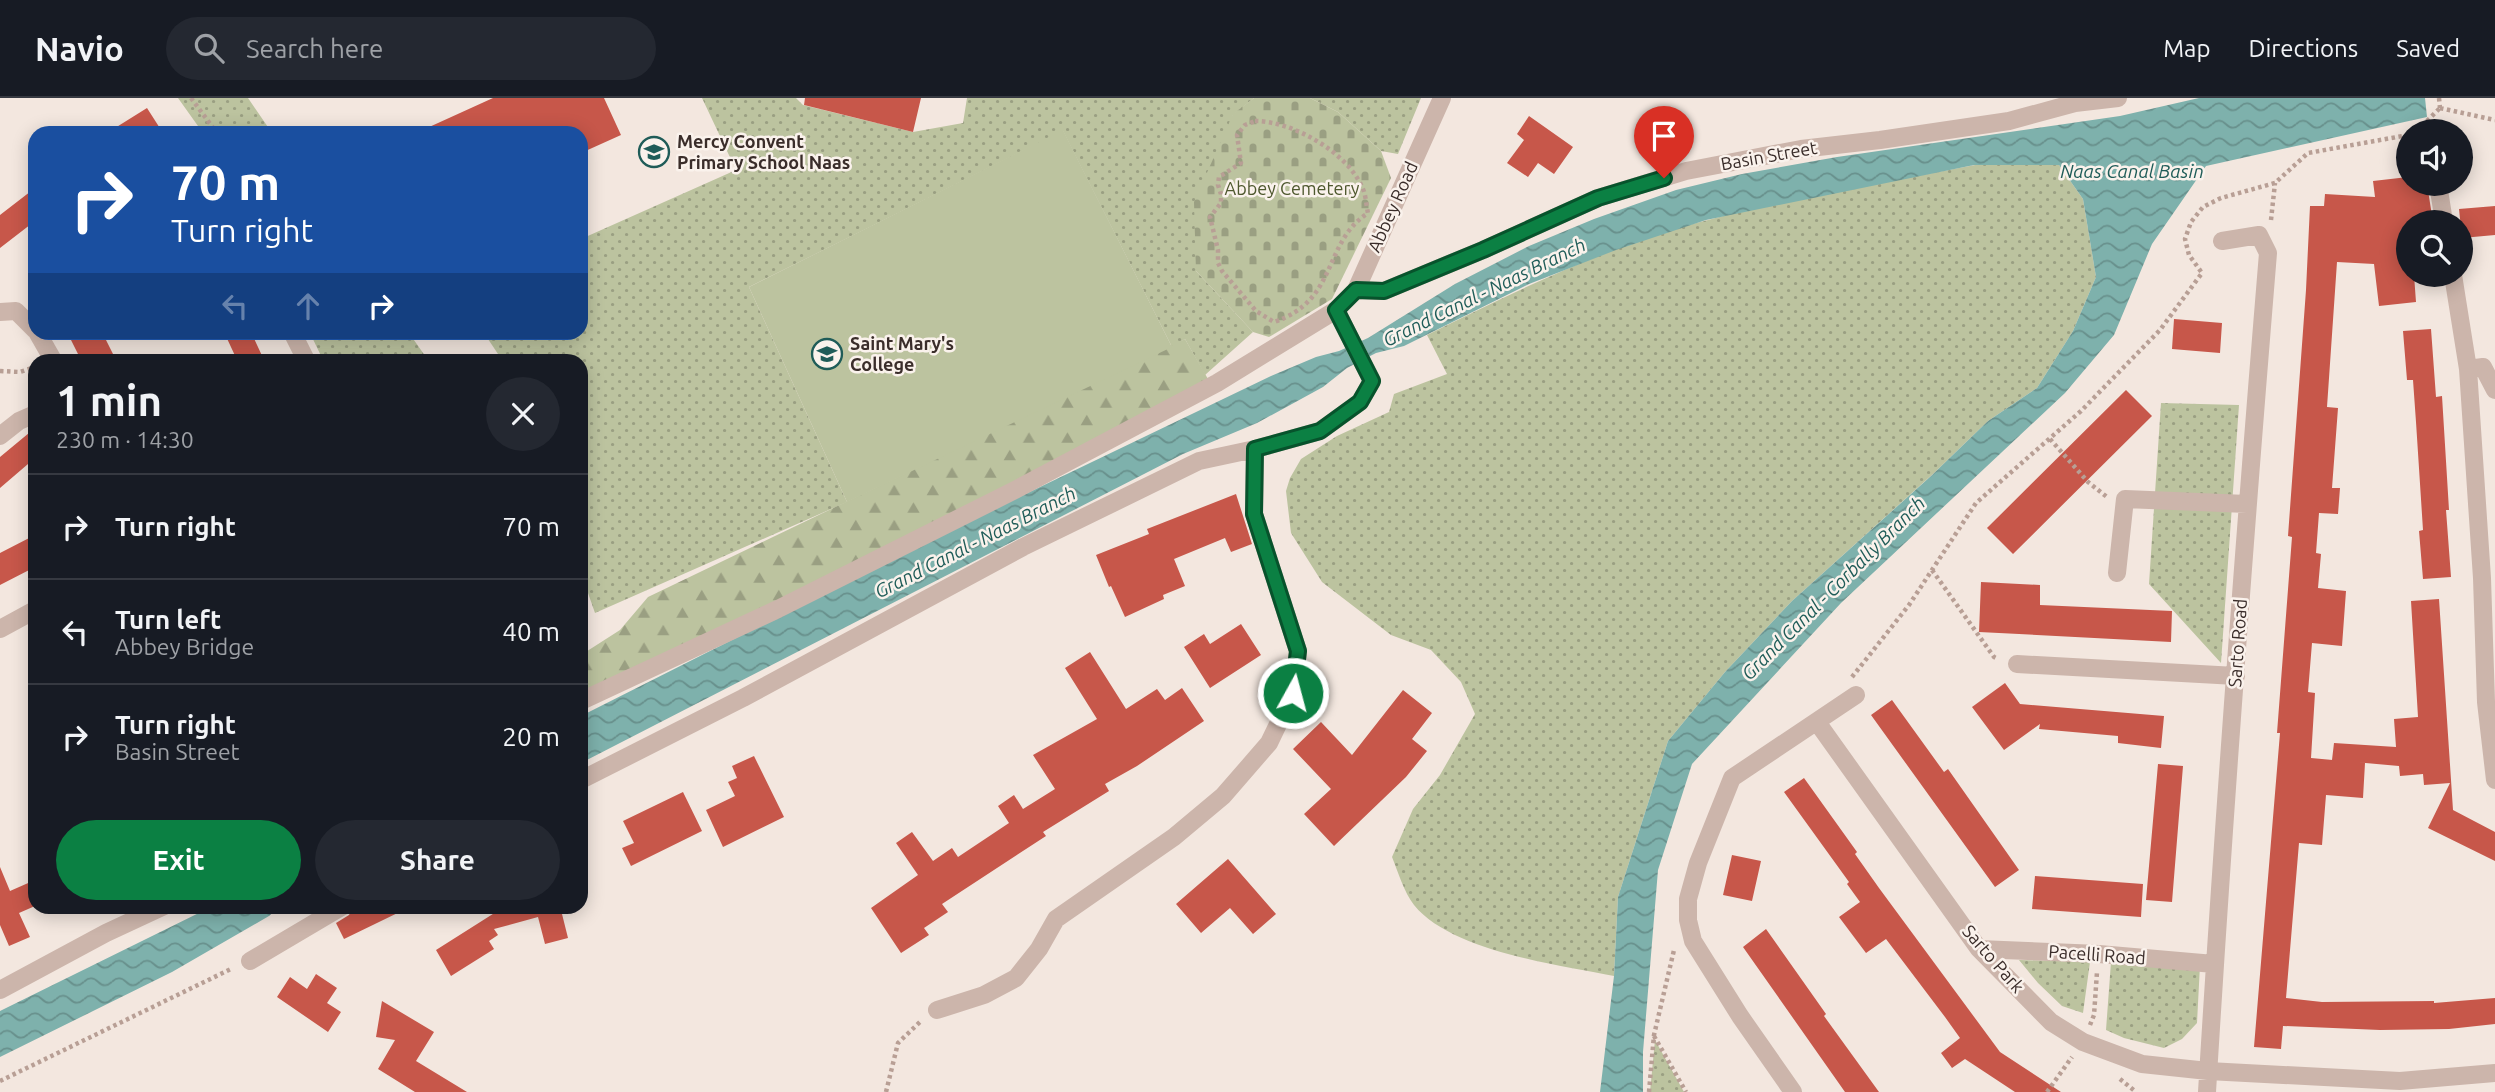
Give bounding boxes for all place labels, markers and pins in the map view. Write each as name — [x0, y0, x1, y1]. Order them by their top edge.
pin — [1634, 106, 1694, 178]
place label: Mercy Convent Primary School Naas — [677, 131, 850, 172]
school or university icon: Mercy Convent Primary School Naas — [637, 135, 671, 169]
place label: Saint Mary's College — [850, 333, 954, 374]
school or university icon: Saint Mary's College — [810, 337, 844, 371]

